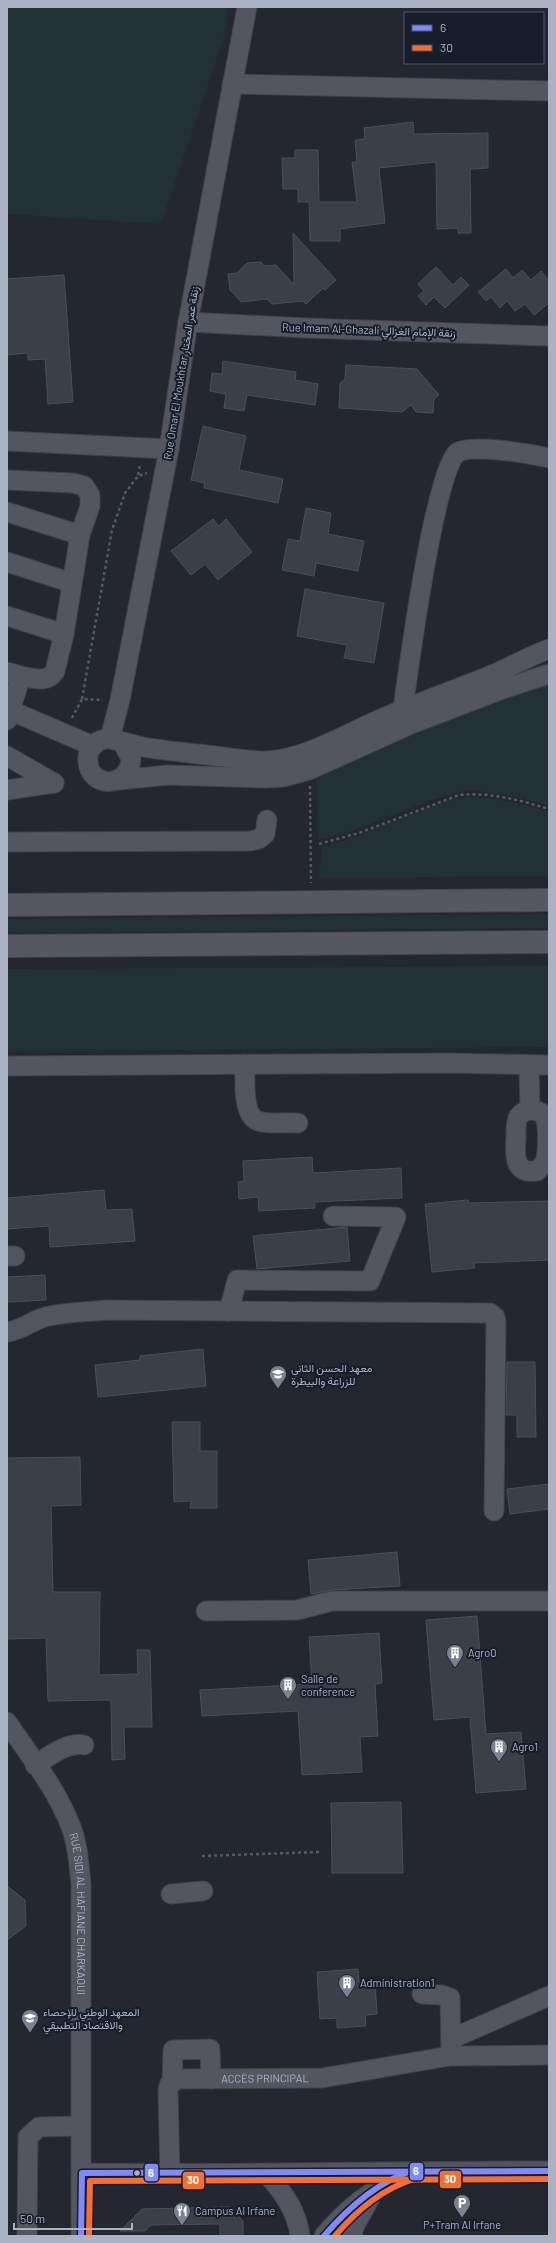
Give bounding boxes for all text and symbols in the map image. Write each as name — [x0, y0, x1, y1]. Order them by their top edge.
legend — [404, 12, 544, 64]
text: 6 — [440, 20, 446, 34]
text: 30 — [440, 40, 453, 54]
street label: Rue Omar El Moukhtar زنقة عمر المختار — [160, 285, 202, 461]
street label: Rue Imam Al-Ghazali زنقة الإمام الغزالي — [282, 320, 456, 343]
place label: معهد الحسن الثاني للزراعة والبيطرة — [291, 1361, 373, 1388]
school or university icon: معهد الحسن الثاني للزراعة والبيطرة — [268, 1364, 288, 1389]
building icon: Agro0 — [445, 1643, 465, 1668]
place label: Agro0 — [468, 1646, 497, 1659]
place label: Salle de conference — [301, 1672, 355, 1698]
building icon: Salle de conference — [278, 1675, 298, 1700]
building icon: Agro1 — [489, 1737, 509, 1762]
place label: Agro1 — [512, 1740, 538, 1753]
street label: RUE SIDI AL HAFIANE CHARKAOUI — [67, 1831, 88, 1995]
building icon: Administration1 — [337, 1973, 357, 1998]
place label: Administration1 — [360, 1976, 435, 1989]
place label: المعهد الوطني للإحصاء والاقتصاد التطبيقي — [43, 2005, 140, 2035]
school or university icon: المعهد الوطني للإحصاء والاقتصاد التطبيقي — [20, 2008, 40, 2033]
street label: ACCÈS PRINCIPAL — [221, 2071, 309, 2085]
line badge: 6 — [409, 2162, 424, 2181]
line badge: 6 — [144, 2163, 159, 2182]
text: 6 — [413, 2164, 419, 2177]
text: 6 — [148, 2166, 154, 2179]
unlabelled marker — [132, 2168, 142, 2178]
line badge: 30 — [439, 2170, 462, 2189]
line badge: 30 — [182, 2171, 205, 2190]
text: 30 — [444, 2172, 456, 2185]
text: 30 — [187, 2173, 199, 2186]
parking icon: P+Tram Al Irfane — [452, 2193, 472, 2218]
restaurant icon: Campus Al Irfane — [172, 2201, 192, 2226]
place label: Campus Al Irfane — [195, 2204, 275, 2217]
scale bar — [14, 2205, 132, 2231]
text: 50 m — [20, 2211, 45, 2225]
place label: P+Tram Al Irfane — [423, 2218, 501, 2231]

